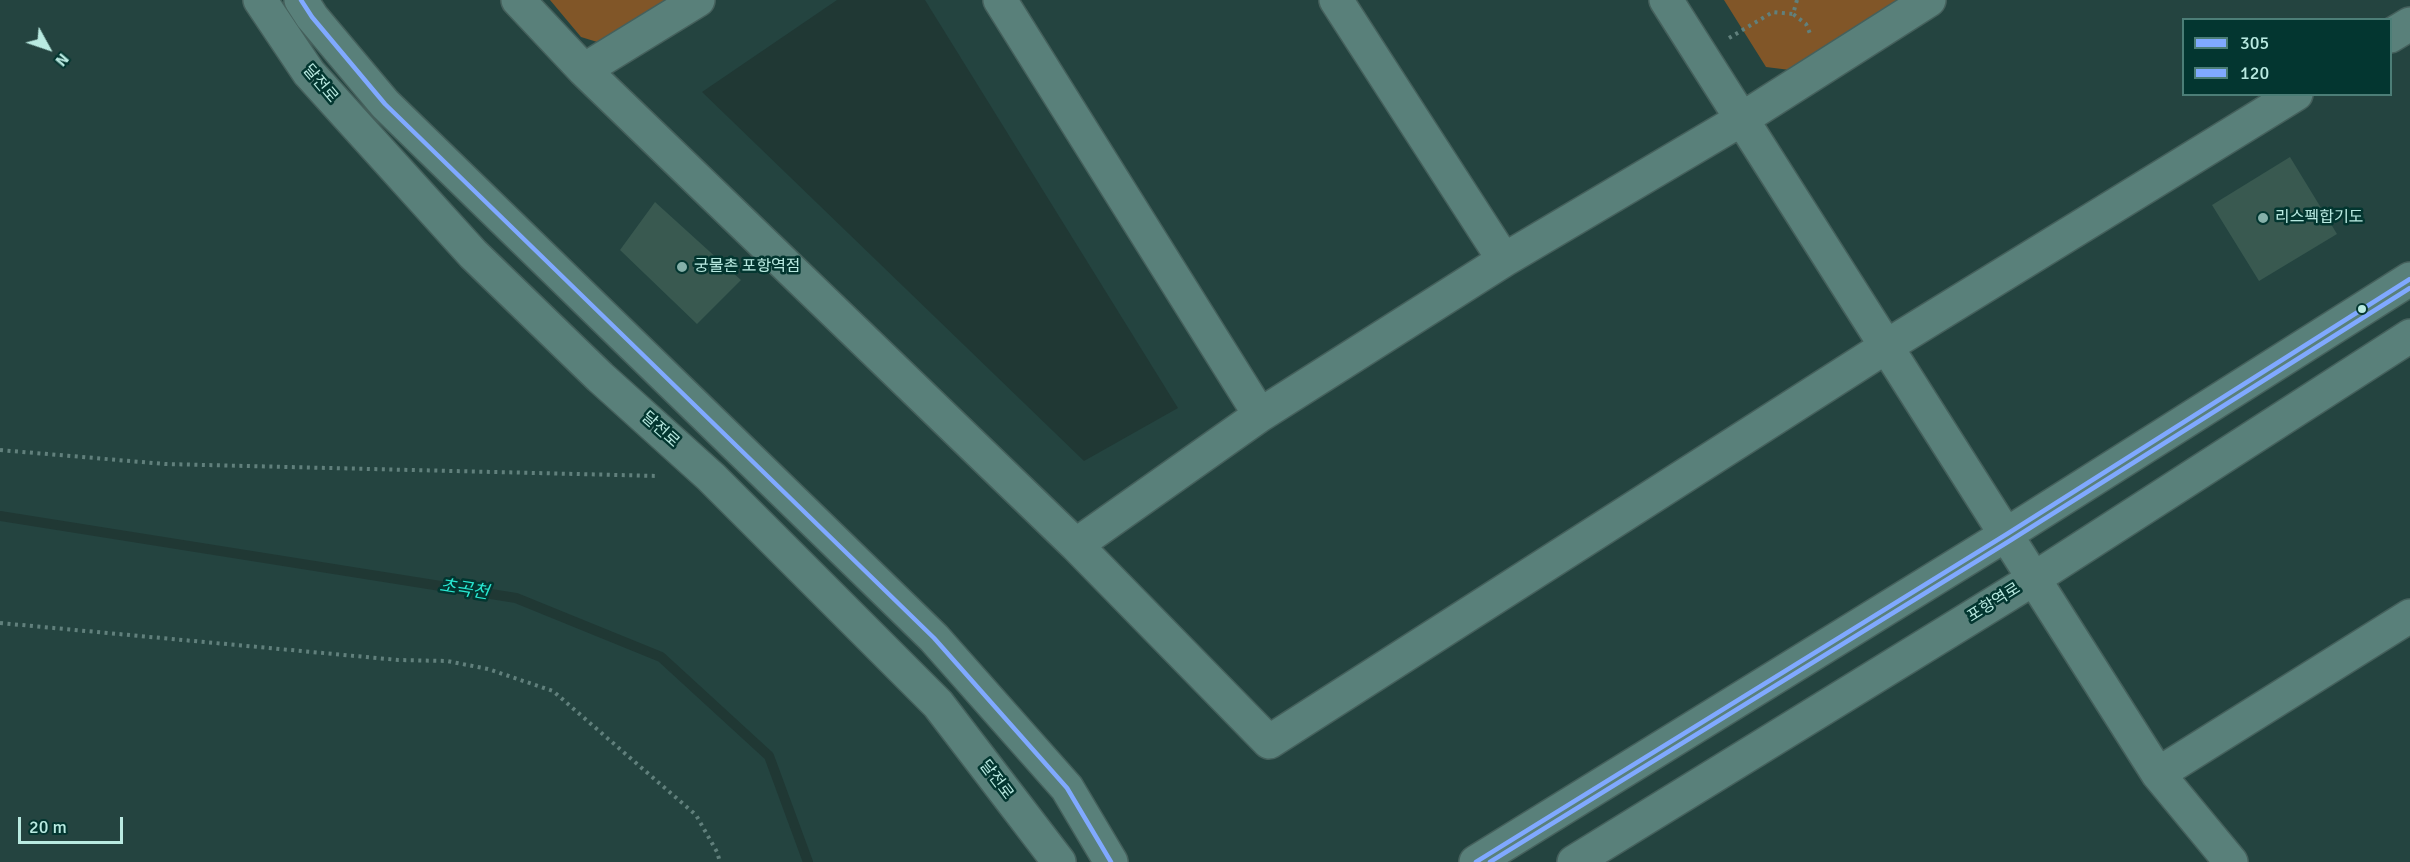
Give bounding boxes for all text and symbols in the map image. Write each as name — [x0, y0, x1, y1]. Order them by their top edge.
north arrow — [18, 18, 78, 78]
legend — [2182, 18, 2392, 96]
text: 305 — [2240, 32, 2269, 54]
text: N — [51, 49, 73, 70]
street label: 달전로 — [298, 61, 342, 107]
text: 120 — [2240, 62, 2269, 84]
place label: 리스펙합기도 — [2275, 208, 2363, 228]
marker: 리스펙합기도 — [2256, 211, 2270, 225]
place label: 궁물촌 포항역점 — [694, 257, 801, 277]
marker: 궁물촌 포항역점 — [675, 260, 689, 274]
unlabelled marker — [2356, 303, 2368, 315]
street label: 달전로 — [637, 408, 683, 452]
water label: 초곡천 — [438, 575, 490, 605]
street label: 포항역로 — [1964, 579, 2024, 627]
street label: 달전로 — [975, 757, 1017, 803]
scale bar — [21, 805, 126, 843]
text: 20 m — [29, 816, 67, 838]

